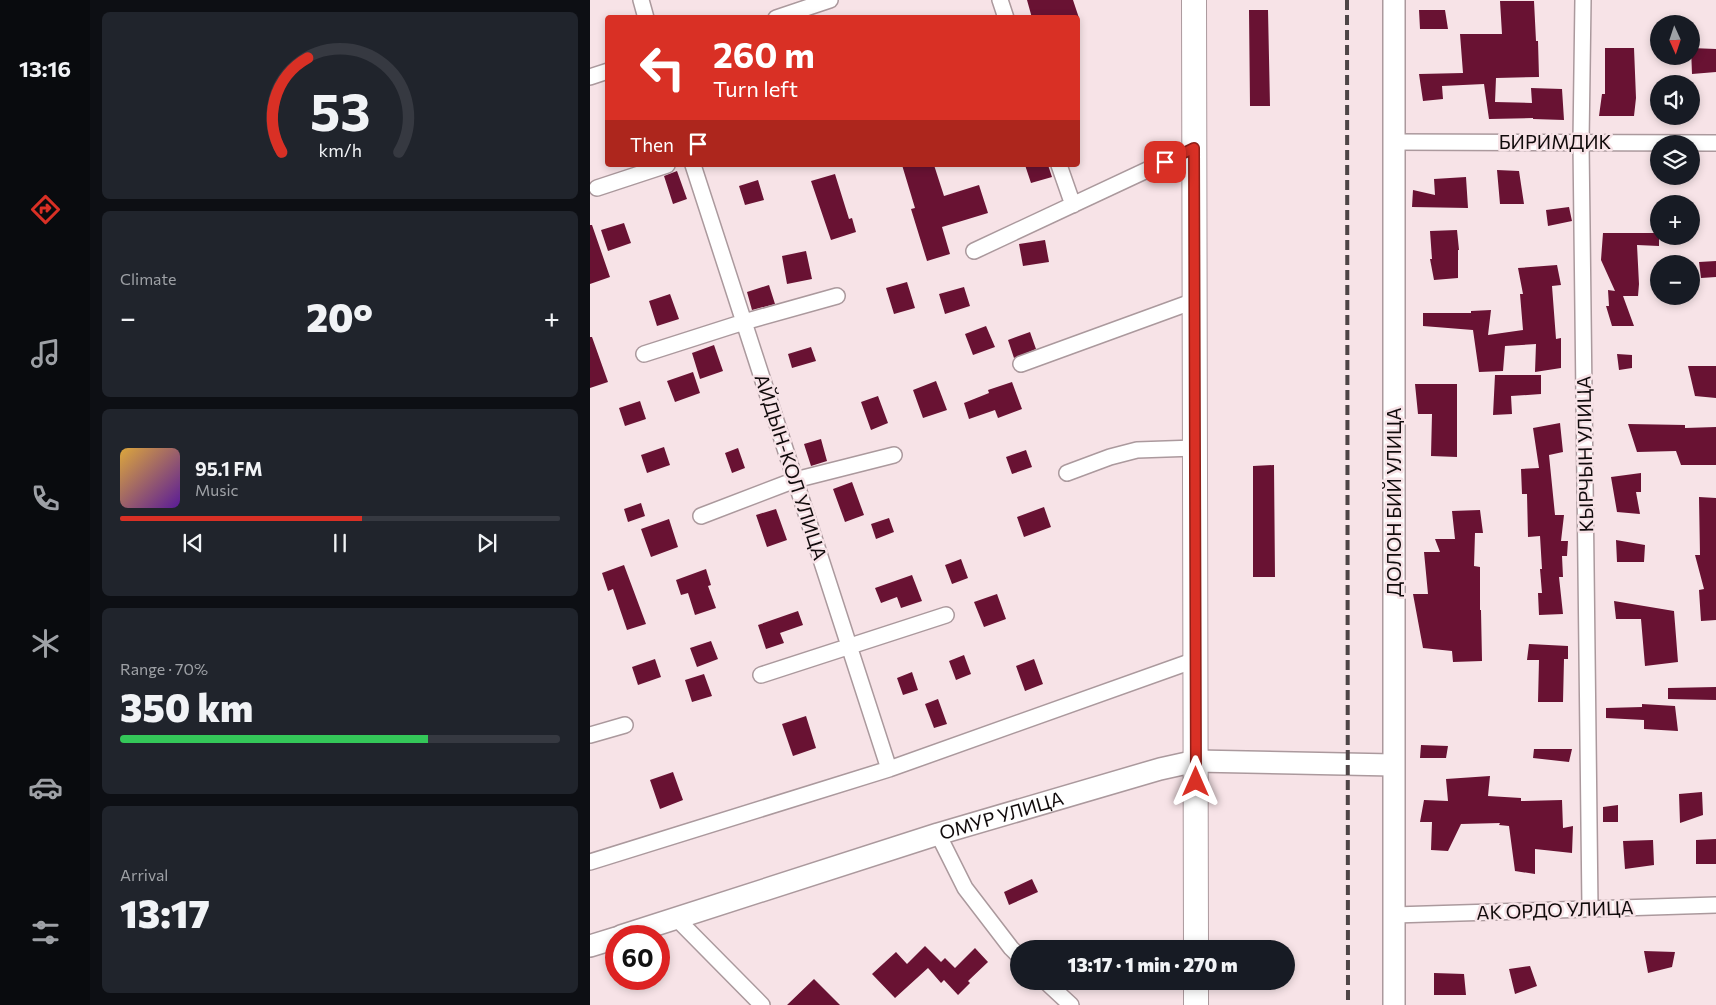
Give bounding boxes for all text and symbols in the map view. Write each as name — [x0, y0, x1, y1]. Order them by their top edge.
north arrow — [1650, 15, 1700, 65]
map controls — [1650, 15, 1700, 305]
text: 260 m — [713, 32, 815, 75]
icon: left — [630, 35, 695, 100]
text: 13:16 — [19, 55, 71, 82]
text: Turn left — [713, 75, 798, 102]
button: sound — [1650, 75, 1700, 125]
text: 53 — [310, 78, 370, 142]
icon: arrive — [684, 130, 712, 158]
street label: БИРИМДИК — [1499, 130, 1612, 153]
text: Then — [630, 133, 674, 156]
button: layers — [1650, 135, 1700, 185]
text: km/h — [318, 139, 362, 161]
pin — [1144, 141, 1186, 183]
icon: arrive — [1151, 148, 1179, 176]
icon: directions — [28, 192, 63, 227]
button: + — [1650, 195, 1700, 245]
button: − — [1650, 255, 1700, 305]
text: Climate — [120, 269, 176, 288]
text: 20° — [306, 293, 373, 340]
text: − — [120, 300, 136, 334]
text: + — [544, 300, 560, 334]
icon: music — [28, 336, 63, 371]
street label: АЙДЫН-КОЛ УЛИЦА — [751, 371, 832, 563]
street label: КЫРЧЫН УЛИЦА — [1572, 376, 1597, 533]
street label: ДОЛОН БИЙ УЛИЦА — [1382, 407, 1405, 597]
text: 95.1 FM — [195, 457, 263, 480]
text: Music — [195, 480, 239, 499]
icon: phone — [28, 481, 63, 516]
icon: previous — [179, 529, 207, 557]
icon: pause — [326, 529, 354, 557]
icon: next — [473, 529, 501, 557]
icon: climate — [28, 626, 63, 661]
text: Range · 70% — [120, 659, 208, 678]
text: 350 km — [120, 683, 253, 730]
position arrow — [1169, 755, 1221, 807]
icon: car — [28, 770, 63, 805]
street label: ОМУР УЛИЦА — [937, 786, 1066, 844]
text: Arrival — [120, 865, 168, 884]
text: 13:17 — [120, 889, 210, 936]
street label: АК ОРДО УЛИЦА — [1476, 895, 1634, 924]
icon: filters — [28, 915, 63, 950]
speed limit sign: 60 — [605, 925, 670, 990]
text: 13:17 · 1 min · 270 m — [1068, 953, 1237, 976]

